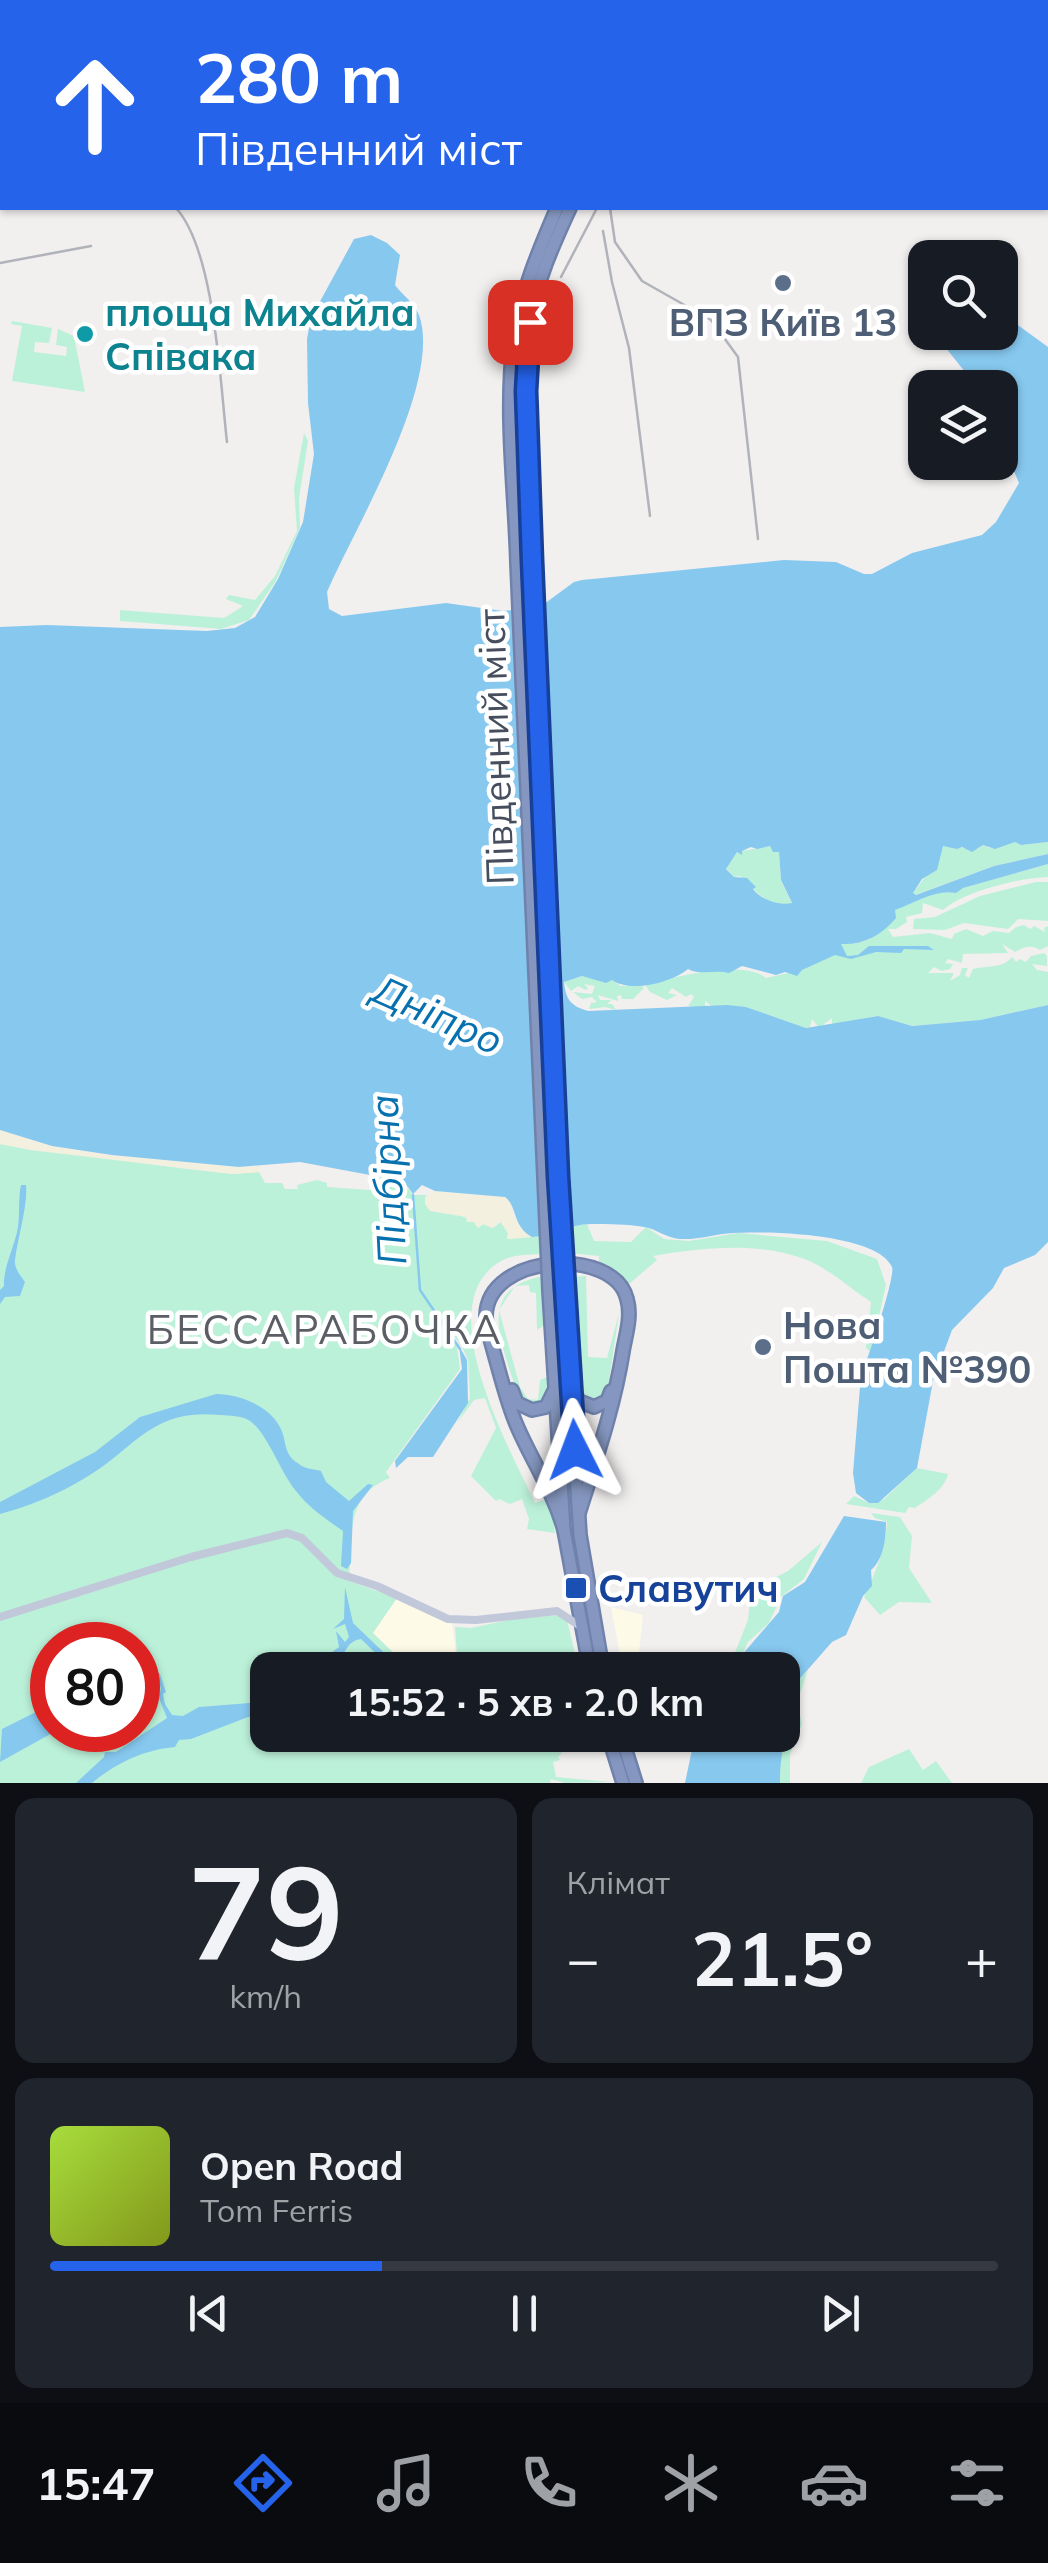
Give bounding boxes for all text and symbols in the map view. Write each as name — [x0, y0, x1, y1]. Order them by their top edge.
text: 280 m — [195, 33, 403, 121]
icon: ahead — [30, 40, 160, 170]
text: Південний міст — [195, 120, 522, 176]
map controls — [908, 240, 1018, 480]
button: search — [908, 240, 1018, 350]
marker: ВПЗ Київ 13 — [772, 272, 794, 294]
pin — [488, 280, 573, 365]
place label: площа Михайла Співака — [105, 288, 415, 380]
icon: arrive — [503, 295, 558, 350]
place label: ВПЗ Київ 13 — [669, 298, 897, 346]
marker: площа Михайла Співака — [74, 323, 96, 345]
button: layers — [908, 370, 1018, 480]
street label: Південний міст — [466, 607, 524, 886]
water label: Дніпро — [363, 962, 511, 1065]
water label: Підбірна — [358, 1093, 416, 1267]
place label: Нова Пошта №390 — [783, 1301, 1031, 1393]
district label: БЕССАРАБОЧКА — [147, 1304, 503, 1354]
marker: Нова Пошта №390 — [752, 1336, 774, 1358]
position arrow — [523, 1398, 627, 1502]
place label: Славутич — [598, 1564, 779, 1612]
marker: Славутич — [563, 1575, 589, 1601]
speed limit sign: 80 — [30, 1622, 160, 1752]
text: 15:52 · 5 хв · 2.0 km — [346, 1678, 704, 1726]
text: 79 — [188, 1829, 344, 1993]
text: Клімат — [567, 1862, 670, 1902]
text: 21.5° — [691, 1911, 873, 2005]
text: − — [567, 1924, 600, 1993]
text: + — [965, 1924, 998, 1993]
text: km/h — [230, 1976, 302, 2016]
text: Open Road — [200, 2142, 403, 2190]
text: Tom Ferris — [200, 2190, 353, 2230]
icon: previous — [181, 2286, 236, 2341]
icon: pause — [497, 2286, 552, 2341]
icon: next — [813, 2286, 868, 2341]
icon: directions — [228, 2448, 298, 2518]
icon: music — [371, 2448, 441, 2518]
icon: phone — [514, 2448, 584, 2518]
icon: climate — [656, 2448, 726, 2518]
icon: car — [799, 2448, 869, 2518]
icon: filters — [942, 2448, 1012, 2518]
text: 15:47 — [36, 2455, 156, 2511]

